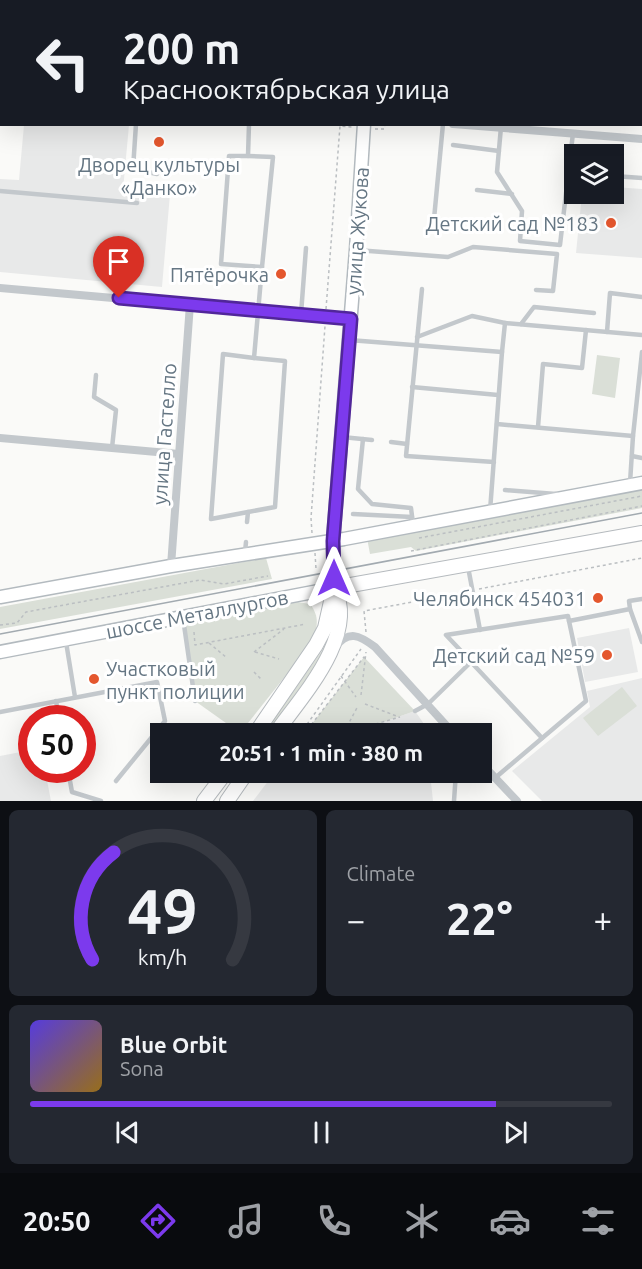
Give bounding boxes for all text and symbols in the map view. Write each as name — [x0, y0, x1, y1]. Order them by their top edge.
icon: left — [24, 24, 102, 102]
text: 200 m — [123, 25, 240, 72]
text: Краснооктябрьская улица — [123, 74, 450, 104]
marker: Дворец культуры «Данко» — [152, 135, 166, 149]
map controls — [564, 144, 624, 204]
button: layers — [564, 144, 624, 204]
place label: Дворец культуры «Данко» — [78, 153, 240, 199]
street label: улица Жукова — [341, 166, 373, 296]
place label: Детский сад №183 — [426, 212, 599, 235]
marker: Детский сад №183 — [604, 216, 618, 230]
pin — [93, 236, 144, 298]
icon: arrive — [102, 245, 135, 278]
place label: Пятёрочка — [170, 263, 269, 286]
marker: Пятёрочка — [274, 267, 288, 281]
street label: улица Гастелло — [148, 362, 180, 506]
position arrow — [302, 546, 366, 610]
street label: шоссе Металлургов — [104, 585, 290, 643]
place label: Челябинск 454031 — [413, 587, 586, 610]
marker: Челябинск 454031 — [591, 591, 605, 605]
place label: Детский сад №59 — [433, 644, 595, 667]
marker: Детский сад №59 — [600, 648, 614, 662]
place label: Участковый пункт полиции — [106, 657, 245, 703]
marker: Участковый пункт полиции — [87, 672, 101, 686]
speed limit sign: 50 — [18, 705, 96, 783]
text: 20:51 · 1 min · 380 m — [219, 740, 423, 765]
text: Climate — [347, 862, 415, 885]
text: 49 — [128, 876, 198, 946]
text: 22° — [446, 893, 513, 944]
text: − — [347, 901, 365, 938]
text: + — [593, 901, 612, 938]
text: km/h — [138, 945, 187, 969]
text: Blue Orbit — [120, 1032, 227, 1057]
text: Sona — [120, 1057, 164, 1080]
icon: previous — [111, 1116, 144, 1149]
icon: pause — [305, 1116, 338, 1149]
icon: next — [499, 1116, 532, 1149]
icon: directions — [137, 1200, 179, 1242]
icon: music — [225, 1200, 267, 1242]
icon: phone — [313, 1200, 355, 1242]
icon: climate — [401, 1200, 443, 1242]
icon: car — [489, 1200, 531, 1242]
icon: filters — [577, 1200, 619, 1242]
text: 20:50 — [23, 1206, 91, 1236]

